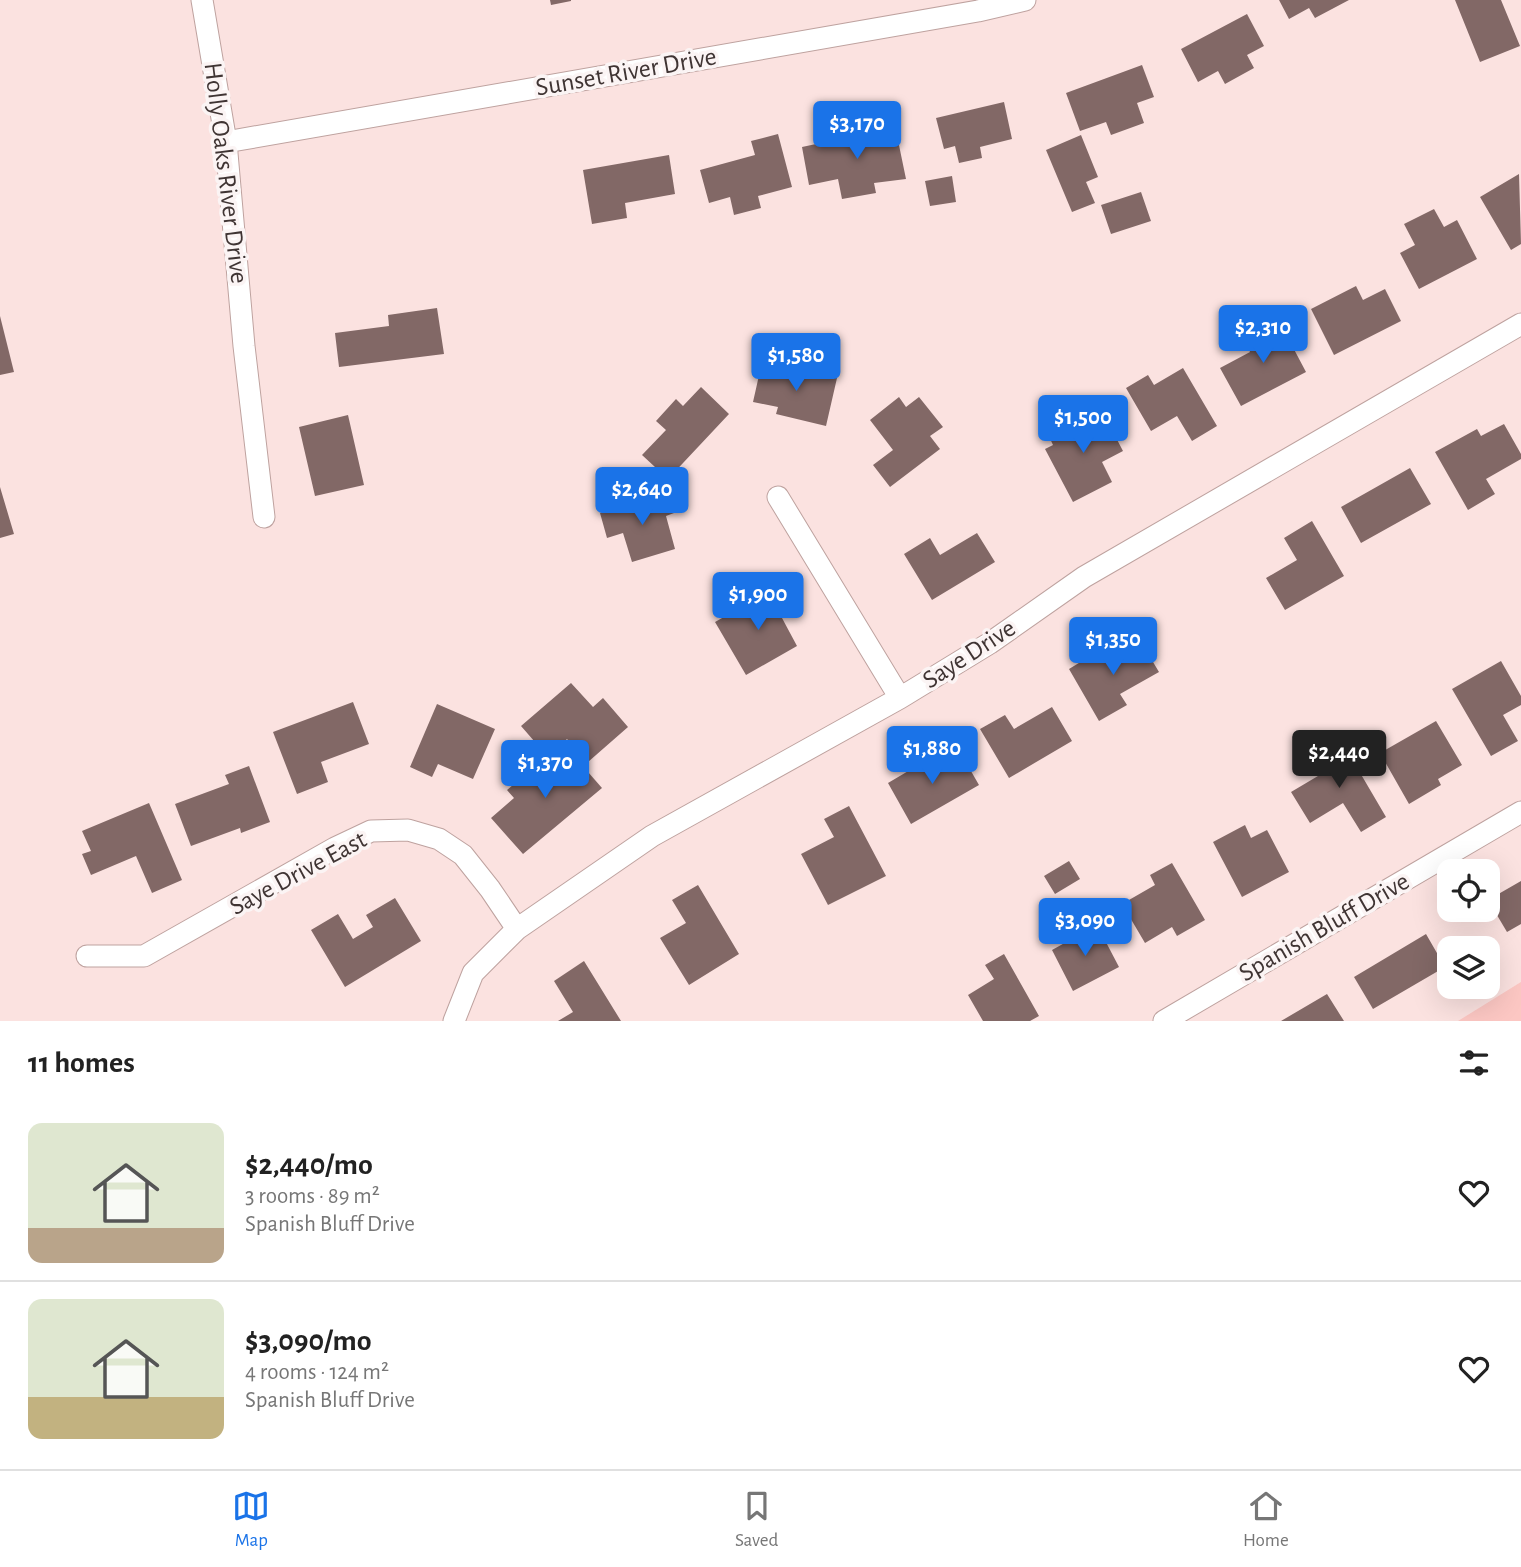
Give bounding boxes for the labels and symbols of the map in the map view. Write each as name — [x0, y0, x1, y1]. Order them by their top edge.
street label: Sunset River Drive — [534, 43, 718, 101]
street label: Holly Oaks River Drive — [200, 61, 252, 285]
pin: $3,170 — [800, 102, 914, 161]
pin: $2,310 — [1206, 306, 1320, 365]
pin: $1,580 — [739, 334, 853, 393]
pin: $1,500 — [1026, 396, 1140, 455]
pin: $2,640 — [585, 468, 699, 527]
pin: $1,900 — [701, 572, 815, 632]
street label: Saye Drive — [918, 615, 1020, 693]
pin: $1,350 — [1056, 618, 1170, 677]
pin: $1,880 — [875, 726, 989, 786]
pin: $2,440 — [1282, 730, 1396, 790]
pin: $1,370 — [488, 740, 602, 800]
street label: Saye Drive East — [225, 826, 371, 920]
street label: Spanish Bluff Drive — [1234, 868, 1414, 986]
pin: $3,090 — [1028, 898, 1142, 958]

